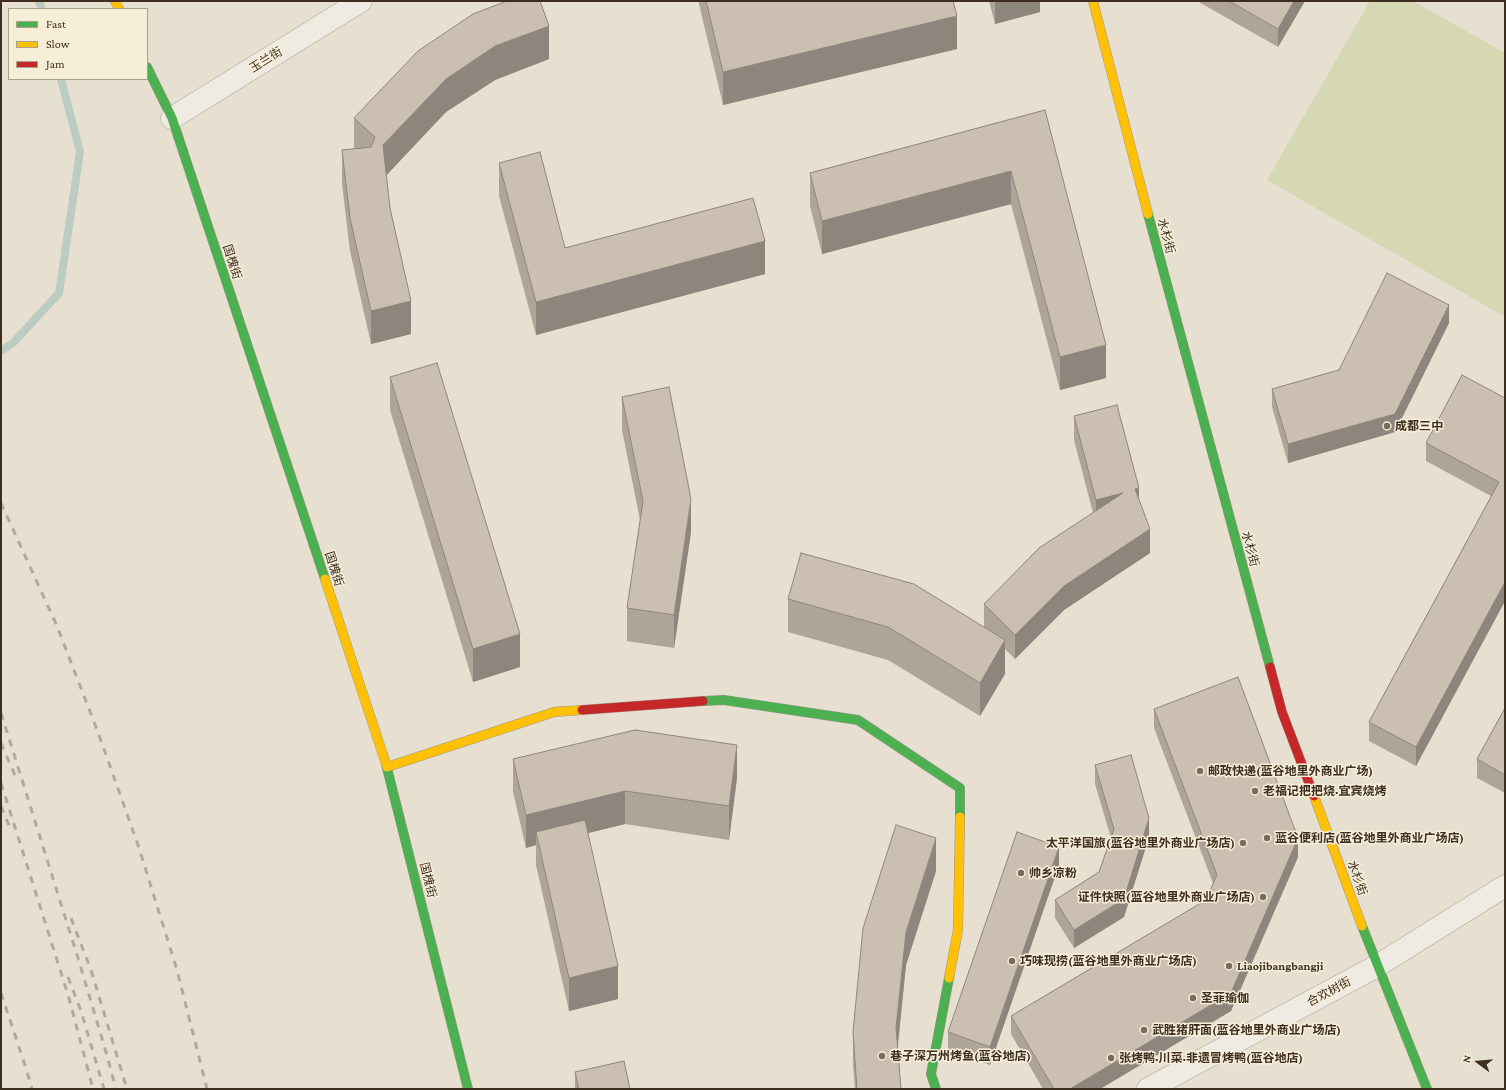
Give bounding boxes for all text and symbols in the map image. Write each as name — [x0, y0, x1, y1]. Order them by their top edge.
legend — [8, 8, 148, 80]
text: Fast — [46, 17, 66, 31]
text: Slow — [46, 37, 70, 51]
street label: 玉兰街 — [247, 44, 285, 76]
text: Jam — [46, 57, 65, 71]
street label: 水杉街 — [1154, 217, 1178, 255]
street label: 国槐街 — [220, 243, 244, 281]
place label: 成都三中 — [1395, 419, 1443, 433]
marker: 成都三中 — [1382, 421, 1392, 431]
street label: 水杉街 — [1238, 530, 1262, 568]
street label: 国槐街 — [322, 550, 346, 588]
place label: 邮政快递(蓝谷地里外商业广场) — [1208, 764, 1373, 778]
marker: 邮政快递(蓝谷地里外商业广场) — [1195, 766, 1205, 776]
place label: 老福记把把烧·宜宾烧烤 — [1263, 784, 1386, 798]
marker: 老福记把把烧·宜宾烧烤 — [1250, 786, 1260, 796]
place label: 蓝谷便利店(蓝谷地里外商业广场店) — [1275, 831, 1464, 845]
marker: 蓝谷便利店(蓝谷地里外商业广场店) — [1262, 833, 1272, 843]
place label: 太平洋国旅(蓝谷地里外商业广场店) — [1046, 836, 1235, 850]
marker: 太平洋国旅(蓝谷地里外商业广场店) — [1238, 838, 1248, 848]
street label: 水杉街 — [1344, 859, 1370, 897]
street label: 国槐街 — [417, 861, 439, 899]
place label: 帅乡凉粉 — [1029, 866, 1077, 880]
marker: 帅乡凉粉 — [1016, 868, 1026, 878]
place label: 证件快照(蓝谷地里外商业广场店) — [1078, 890, 1255, 904]
marker: 证件快照(蓝谷地里外商业广场店) — [1258, 892, 1268, 902]
place label: 巧味现捞(蓝谷地里外商业广场店) — [1020, 954, 1197, 968]
marker: 巧味现捞(蓝谷地里外商业广场店) — [1007, 956, 1017, 966]
place label: Liaojibangbangji — [1237, 959, 1323, 973]
marker: Liaojibangbangji — [1224, 961, 1234, 971]
street label: 合欢树街 — [1304, 974, 1354, 1010]
place label: 圣菲瑜伽 — [1201, 991, 1249, 1005]
marker: 圣菲瑜伽 — [1188, 993, 1198, 1003]
place label: 武胜猪肝面(蓝谷地里外商业广场店) — [1152, 1023, 1341, 1037]
marker: 武胜猪肝面(蓝谷地里外商业广场店) — [1139, 1025, 1149, 1035]
north arrow — [1458, 1042, 1498, 1082]
place label: 巷子深万州烤鱼(蓝谷地店) — [890, 1049, 1031, 1063]
marker: 巷子深万州烤鱼(蓝谷地店) — [877, 1051, 887, 1061]
place label: 张烤鸭·川菜·非遗冒烤鸭(蓝谷地店) — [1119, 1051, 1303, 1065]
marker: 张烤鸭·川菜·非遗冒烤鸭(蓝谷地店) — [1106, 1053, 1116, 1063]
text: N — [1460, 1053, 1473, 1064]

